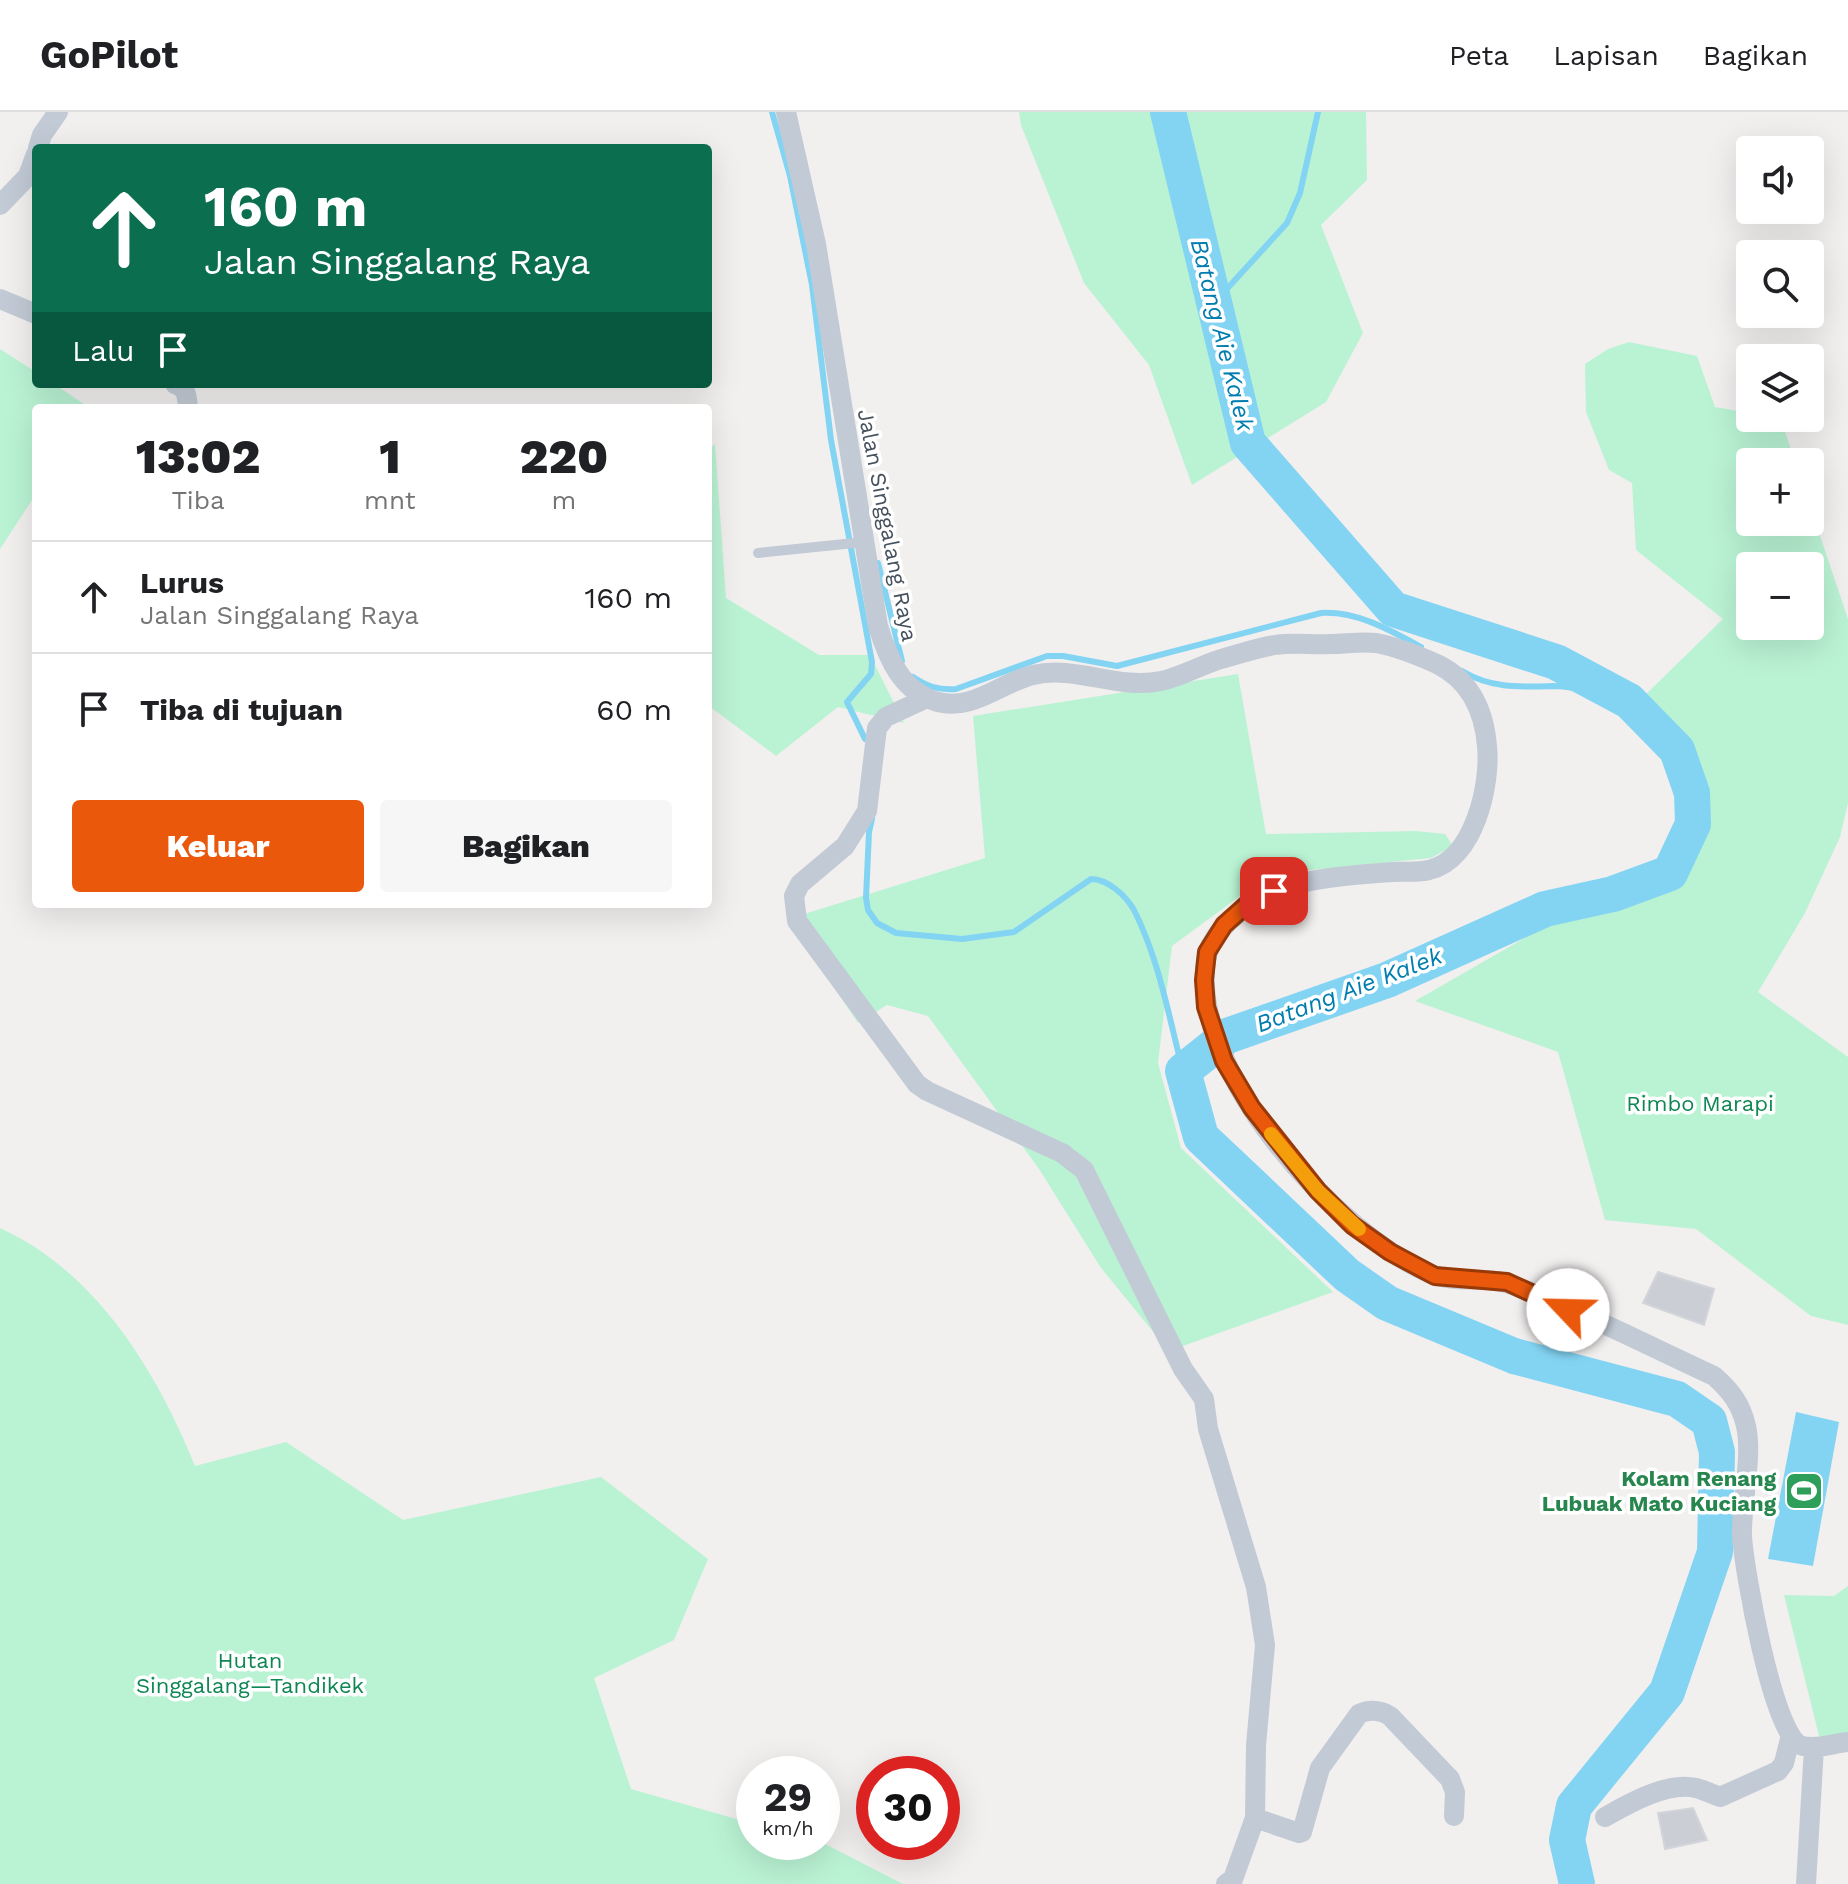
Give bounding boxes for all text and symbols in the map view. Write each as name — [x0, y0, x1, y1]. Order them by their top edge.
text: GoPilot — [40, 33, 178, 77]
text: Peta — [1449, 39, 1509, 72]
text: Lapisan — [1553, 39, 1659, 72]
text: Bagikan — [1703, 39, 1808, 72]
map controls — [1736, 136, 1824, 640]
button: sound — [1736, 136, 1824, 224]
text: 160 m — [204, 174, 367, 240]
icon: ahead — [72, 176, 176, 280]
water label: Batang Aie Kalek — [1185, 236, 1260, 435]
button: search — [1736, 240, 1824, 328]
text: Jalan Singgalang Raya — [204, 241, 590, 283]
icon: arrive — [151, 328, 195, 372]
text: Lalu — [72, 333, 135, 368]
button: layers — [1736, 344, 1824, 432]
street label: Jalan Singgalang Raya — [853, 407, 922, 643]
text: 13:02 — [136, 428, 260, 485]
text: 1 — [379, 428, 401, 485]
text: 220 — [519, 428, 608, 485]
button: + — [1736, 448, 1824, 536]
text: Tiba — [171, 485, 225, 515]
text: mnt — [364, 485, 416, 515]
text: m — [551, 485, 576, 515]
button: − — [1736, 552, 1824, 640]
text: Lurus — [140, 565, 224, 600]
icon: ahead — [72, 575, 116, 619]
text: 160 m — [585, 580, 672, 615]
text: Jalan Singgalang Raya — [140, 600, 419, 630]
icon: arrive — [72, 687, 116, 731]
text: Tiba di tujuan — [140, 692, 343, 727]
text: 60 m — [596, 692, 672, 727]
button: Keluar — [72, 800, 364, 892]
button: Bagikan — [380, 800, 672, 892]
pin — [1240, 857, 1308, 925]
icon: arrive — [1252, 869, 1296, 913]
water label: Batang Aie Kalek — [1252, 941, 1447, 1038]
park label: Rimbo Marapi — [1626, 1091, 1774, 1116]
position arrow — [1526, 1268, 1610, 1352]
place label: Kolam Renang Lubuak Mato Kuciang — [1542, 1466, 1777, 1516]
sports icon: Kolam Renang Lubuak Mato Kuciang — [1783, 1470, 1825, 1512]
park label: Hutan Singgalang—Tandikek — [136, 1648, 364, 1698]
speed limit sign: 30 — [856, 1756, 960, 1860]
text: 29 — [764, 1774, 812, 1821]
text: km/h — [762, 1816, 814, 1840]

